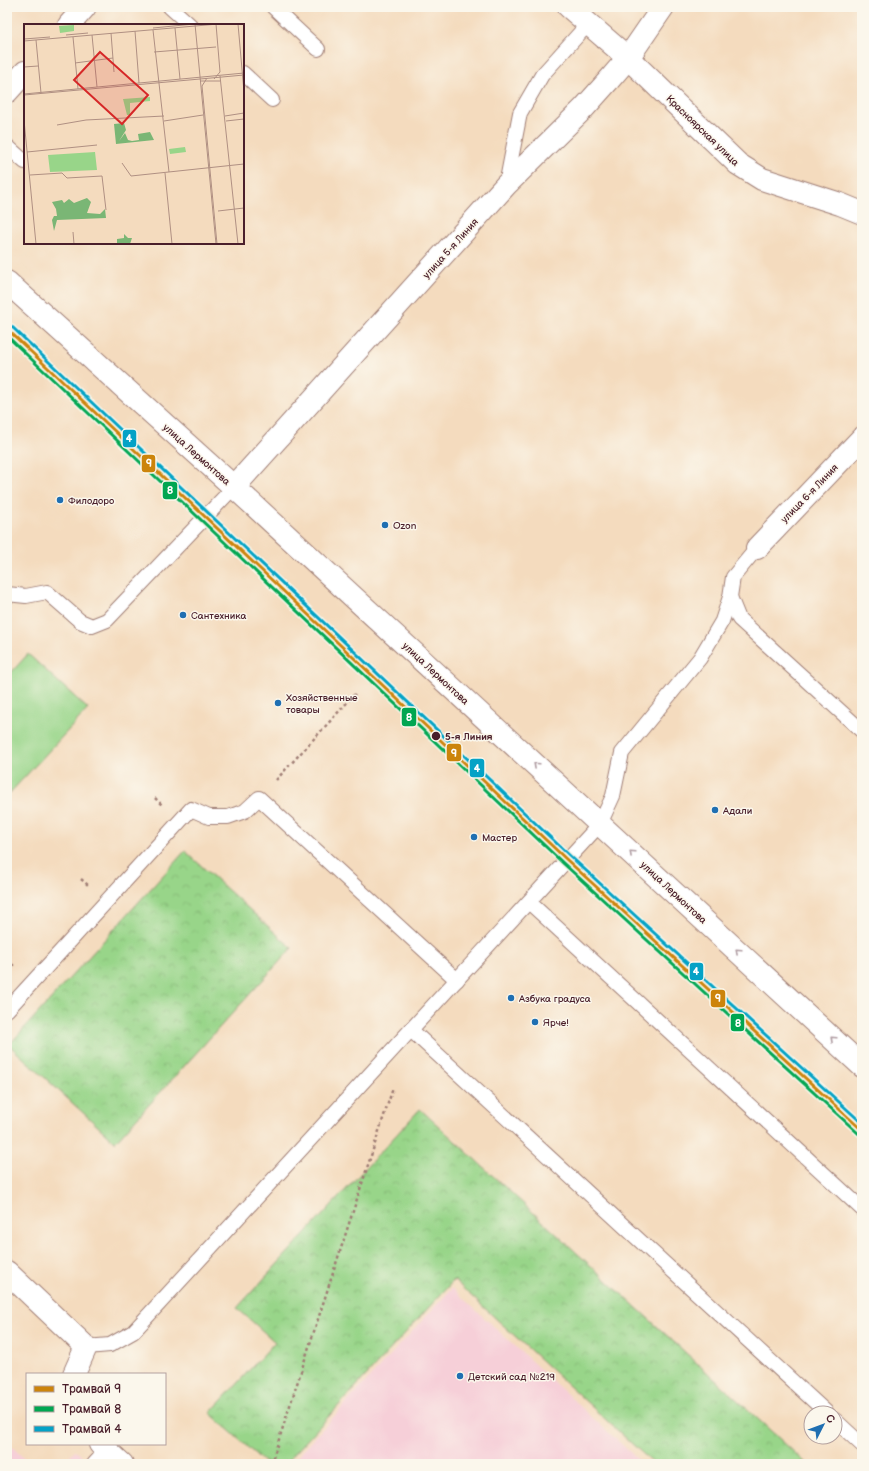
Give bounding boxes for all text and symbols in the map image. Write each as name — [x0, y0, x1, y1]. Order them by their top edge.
inset map — [24, 24, 244, 244]
street label: Красноярская улица — [663, 93, 741, 169]
street label: улица 5-я Линия — [421, 216, 481, 281]
street label: улица Лермонтова — [160, 421, 232, 488]
line badge: 4 — [122, 429, 137, 448]
text: 4 — [126, 432, 133, 445]
line badge: 9 — [141, 454, 156, 473]
text: 9 — [146, 457, 152, 470]
street label: улица 6-я Линия — [779, 461, 841, 526]
line badge: 8 — [162, 481, 178, 500]
text: 8 — [167, 484, 174, 497]
marker: Филодоро — [55, 495, 65, 505]
place label: Филодоро — [68, 495, 114, 507]
marker: Ozon — [380, 520, 390, 530]
place label: Ozon — [393, 520, 417, 532]
marker: Сантехника — [178, 610, 188, 620]
place label: Сантехника — [191, 610, 246, 622]
street label: улица Лермонтова — [400, 640, 471, 708]
place label: Хозяйственные товары — [286, 692, 358, 716]
marker: Хозяйственные товары — [273, 698, 283, 708]
line badge: 8 — [401, 707, 417, 727]
text: 8 — [406, 711, 413, 724]
marker: 5-я Линия — [430, 730, 442, 742]
place label: 5-я Линия — [445, 731, 493, 743]
line badge: 9 — [446, 743, 462, 762]
text: 9 — [451, 747, 457, 760]
line badge: 4 — [469, 758, 485, 778]
text: 4 — [474, 762, 481, 775]
one-way arrow — [533, 763, 541, 770]
marker: Адали — [710, 805, 720, 815]
place label: Адали — [722, 805, 752, 817]
marker: Мастер — [469, 832, 479, 842]
place label: Мастер — [482, 832, 517, 844]
one-way arrow — [629, 851, 637, 858]
street label: улица Лермонтова — [638, 859, 709, 927]
one-way arrow — [735, 948, 743, 956]
line badge: 4 — [689, 962, 704, 981]
text: 4 — [693, 965, 700, 978]
line badge: 9 — [710, 989, 726, 1008]
text: 9 — [715, 992, 721, 1005]
marker: Азбука градуса — [506, 993, 516, 1003]
place label: Азбука градуса — [518, 993, 591, 1005]
line badge: 8 — [730, 1013, 745, 1032]
marker: Ярче! — [530, 1017, 540, 1027]
place label: Ярче! — [543, 1017, 568, 1029]
text: 8 — [735, 1017, 742, 1030]
one-way arrow — [830, 1036, 838, 1044]
marker: Детский сад №219 — [455, 1371, 465, 1381]
place label: Детский сад №219 — [468, 1371, 555, 1383]
legend — [26, 1373, 166, 1445]
text: Трамвай 9 — [62, 1382, 121, 1397]
text: Трамвай 8 — [62, 1402, 121, 1417]
north arrow — [803, 1405, 843, 1445]
text: С — [823, 1411, 838, 1426]
text: Трамвай 4 — [62, 1422, 122, 1437]

